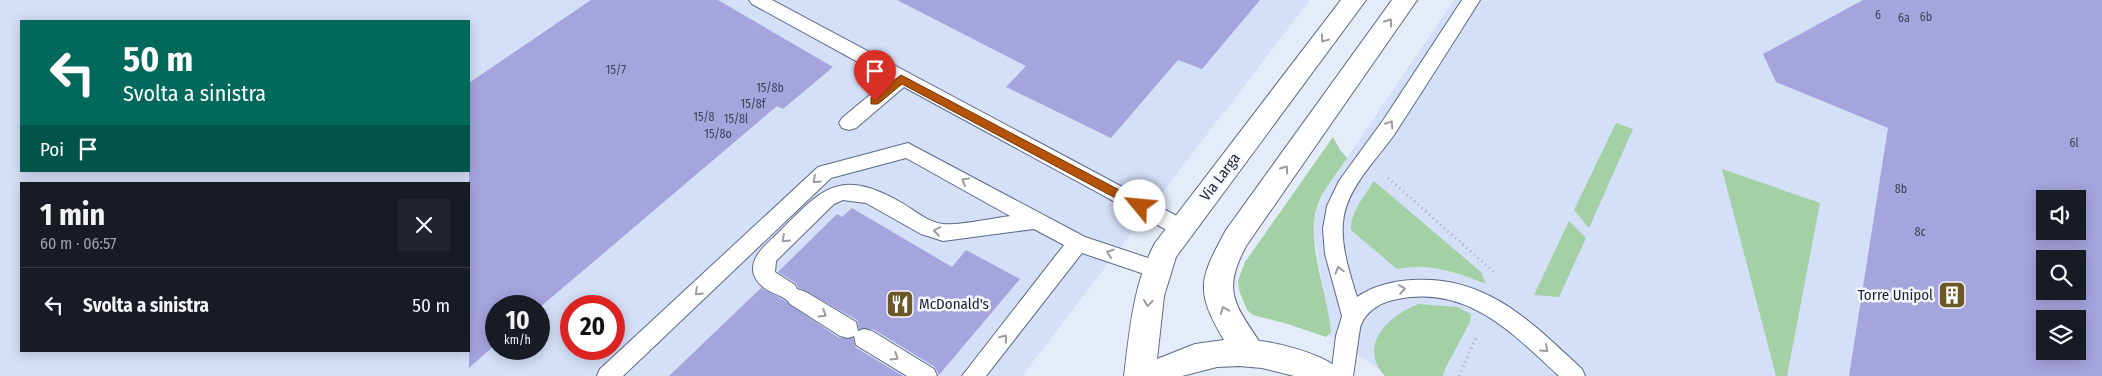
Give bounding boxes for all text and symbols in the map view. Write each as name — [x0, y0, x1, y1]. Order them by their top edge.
house number: 6 — [1875, 8, 1881, 22]
house number: 6b — [1920, 10, 1932, 24]
house number: 6a — [1898, 11, 1910, 25]
one-way arrow — [1383, 18, 1392, 28]
one-way arrow — [1321, 33, 1330, 43]
text: 50 m — [123, 38, 193, 80]
icon: left — [40, 40, 105, 105]
pin — [854, 50, 896, 101]
icon: arrive — [861, 57, 889, 85]
house number: 15/7 — [606, 63, 626, 77]
text: Svolta a sinistra — [123, 80, 266, 107]
house number: 15/8b — [756, 81, 784, 95]
house number: 15/8f — [741, 97, 767, 111]
house number: 15/8 — [693, 110, 715, 124]
house number: 15/8l — [724, 112, 748, 126]
one-way arrow — [1384, 121, 1393, 130]
house number: 15/8o — [704, 127, 732, 141]
icon: arrive — [74, 135, 102, 163]
house number: 6l — [2069, 136, 2079, 150]
text: Poi — [40, 138, 64, 161]
street label: Via Larga — [1196, 149, 1244, 205]
one-way arrow — [1279, 165, 1288, 175]
one-way arrow — [813, 174, 822, 183]
one-way arrow — [961, 177, 970, 187]
position arrow — [1113, 179, 1165, 231]
house number: 8b — [1895, 182, 1907, 196]
map controls — [2036, 190, 2086, 360]
button: sound — [2036, 190, 2086, 240]
text: 1 min — [40, 197, 105, 233]
button: close — [398, 199, 450, 251]
house number: 8c — [1914, 225, 1926, 239]
one-way arrow — [932, 226, 941, 236]
one-way arrow — [781, 233, 790, 242]
text: 60 m · 06:57 — [40, 234, 116, 253]
one-way arrow — [1106, 249, 1114, 259]
button: search — [2036, 250, 2086, 300]
one-way arrow — [1335, 266, 1345, 275]
building icon: Torre Unipol — [1937, 280, 1967, 310]
one-way arrow — [1398, 284, 1406, 295]
one-way arrow — [695, 286, 704, 295]
place label: Torre Unipol — [1858, 286, 1933, 304]
restaurant icon: McDonald's — [885, 289, 915, 319]
icon: left — [40, 291, 68, 319]
text: Svolta a sinistra — [83, 294, 209, 317]
text: 50 m — [412, 294, 450, 317]
speed limit sign: 20 — [560, 295, 625, 360]
place label: McDonald's — [919, 295, 989, 313]
one-way arrow — [1143, 299, 1154, 307]
text: 10 — [505, 306, 530, 336]
one-way arrow — [1220, 306, 1230, 315]
one-way arrow — [818, 307, 827, 317]
button: layers — [2036, 310, 2086, 360]
text: km/h — [504, 333, 531, 347]
one-way arrow — [998, 335, 1006, 344]
one-way arrow — [1539, 344, 1548, 353]
one-way arrow — [889, 351, 898, 361]

